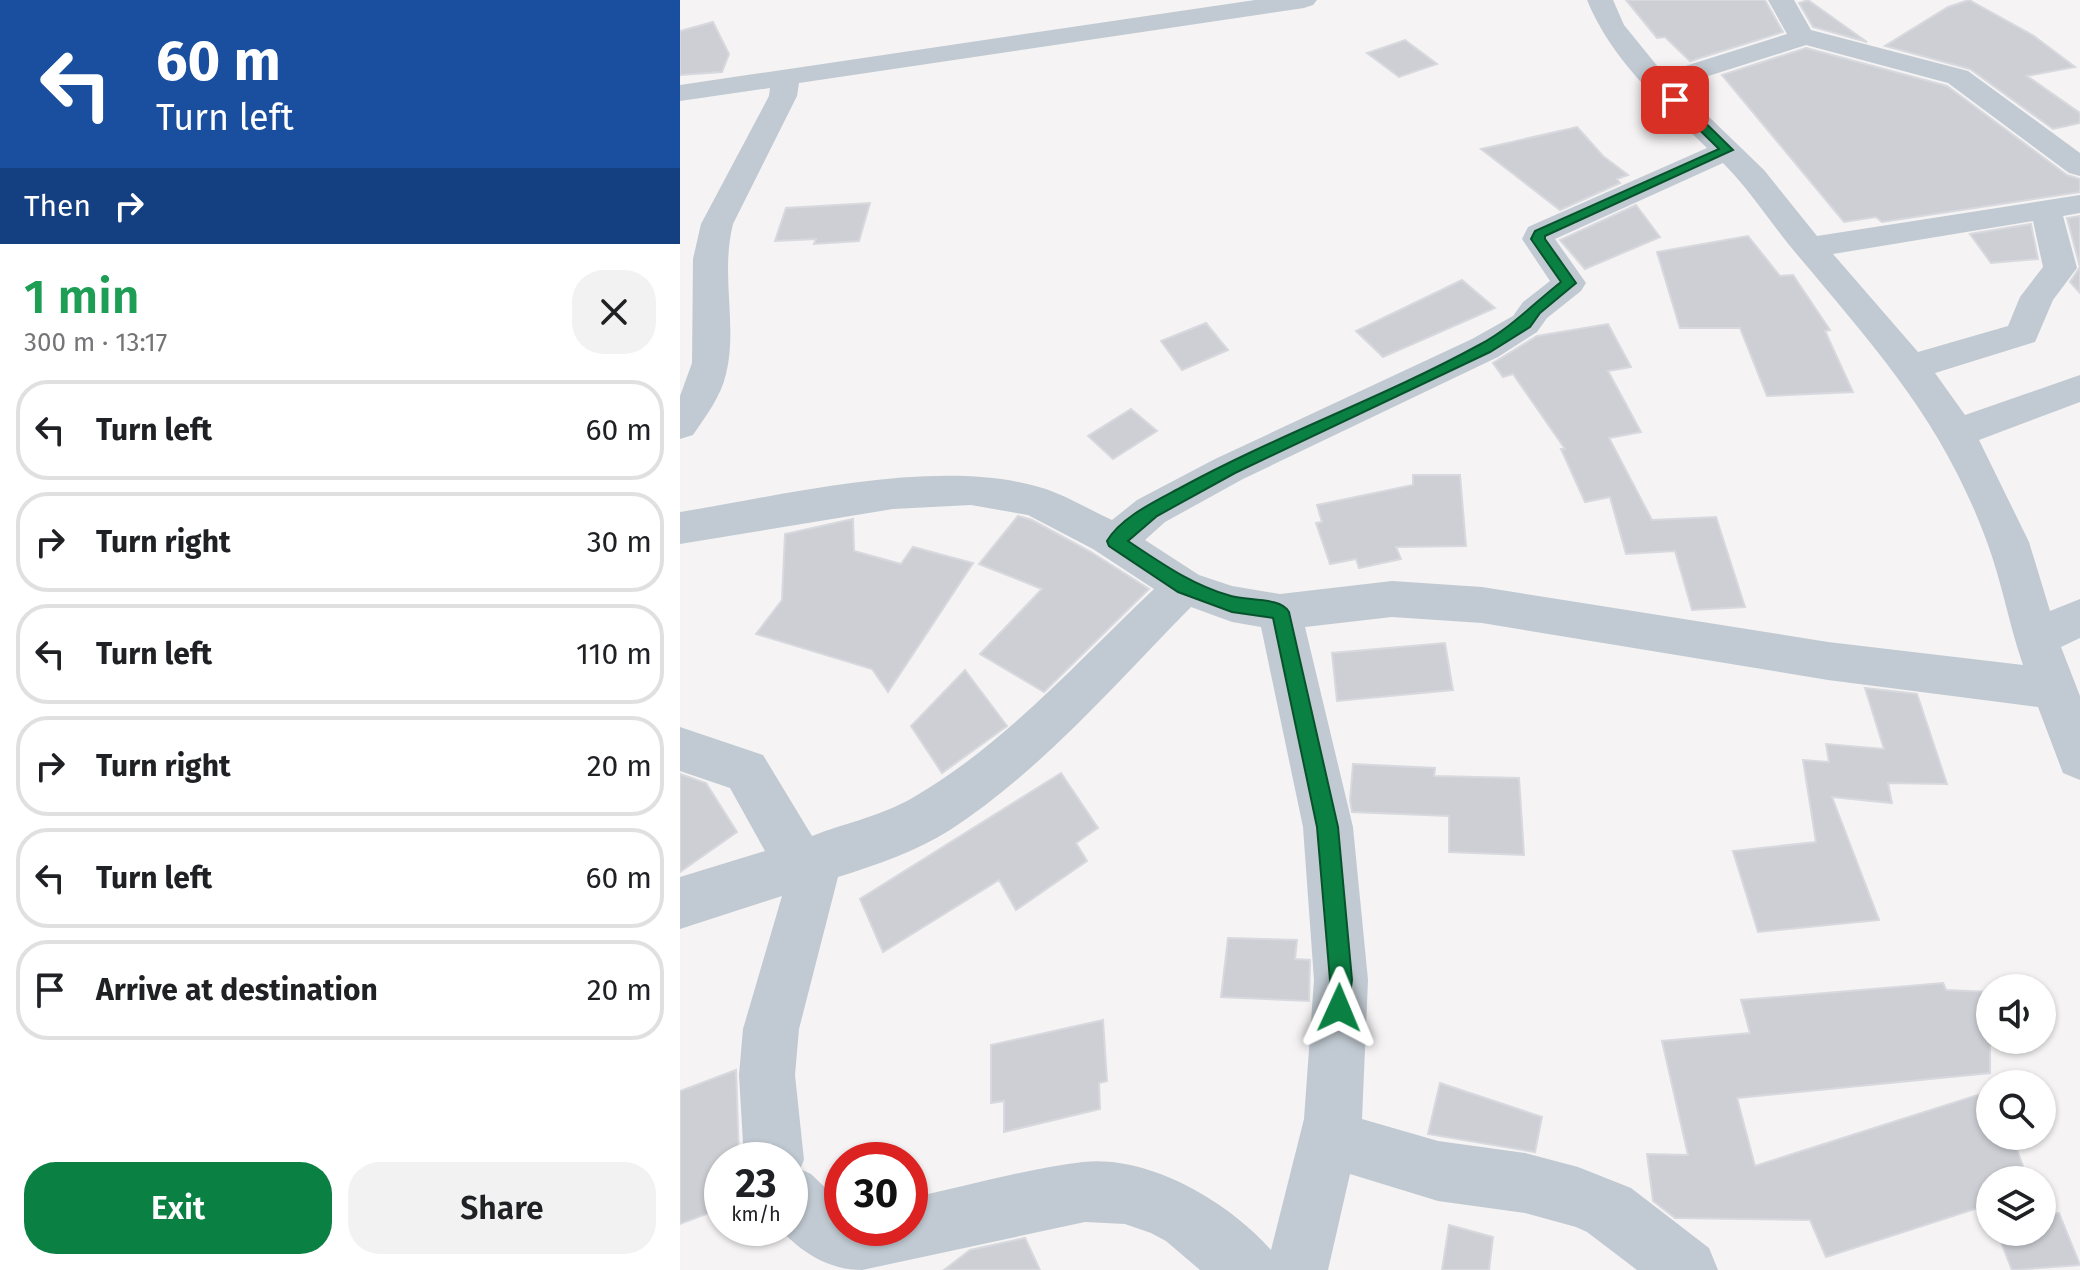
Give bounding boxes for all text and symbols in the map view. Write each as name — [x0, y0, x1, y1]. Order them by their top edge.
text: 60 m — [156, 28, 281, 95]
icon: left — [24, 32, 128, 136]
pin — [1641, 66, 1709, 134]
icon: arrive — [1653, 78, 1697, 122]
text: Turn left — [156, 96, 294, 140]
icon: right — [107, 184, 151, 228]
text: Then — [24, 188, 91, 224]
text: 1 min — [24, 268, 140, 326]
button: close — [572, 270, 656, 354]
text: 300 m · 13:17 — [24, 327, 167, 358]
icon: left — [28, 408, 72, 452]
text: Turn left — [96, 412, 212, 448]
text: 60 m — [586, 412, 652, 448]
icon: right — [28, 520, 72, 564]
text: Turn right — [96, 524, 231, 560]
text: 30 m — [587, 524, 652, 560]
icon: left — [28, 632, 72, 676]
text: Turn left — [96, 636, 212, 672]
text: 110 m — [576, 636, 652, 672]
icon: right — [28, 744, 72, 788]
text: Turn right — [96, 748, 231, 784]
text: 20 m — [587, 748, 652, 784]
icon: left — [28, 856, 72, 900]
text: Turn left — [96, 860, 212, 896]
text: 60 m — [586, 860, 652, 896]
position arrow — [1297, 966, 1381, 1050]
icon: arrive — [28, 968, 72, 1012]
text: Arrive at destination — [96, 972, 378, 1008]
text: 20 m — [587, 972, 652, 1008]
map controls — [1976, 974, 2056, 1246]
button: sound — [1976, 974, 2056, 1054]
button: search — [1976, 1070, 2056, 1150]
speed limit sign: 30 — [824, 1142, 928, 1246]
text: 23 — [735, 1160, 777, 1208]
button: Exit — [24, 1162, 332, 1254]
button: Share — [348, 1162, 656, 1254]
button: layers — [1976, 1166, 2056, 1246]
text: km/h — [731, 1202, 781, 1226]

